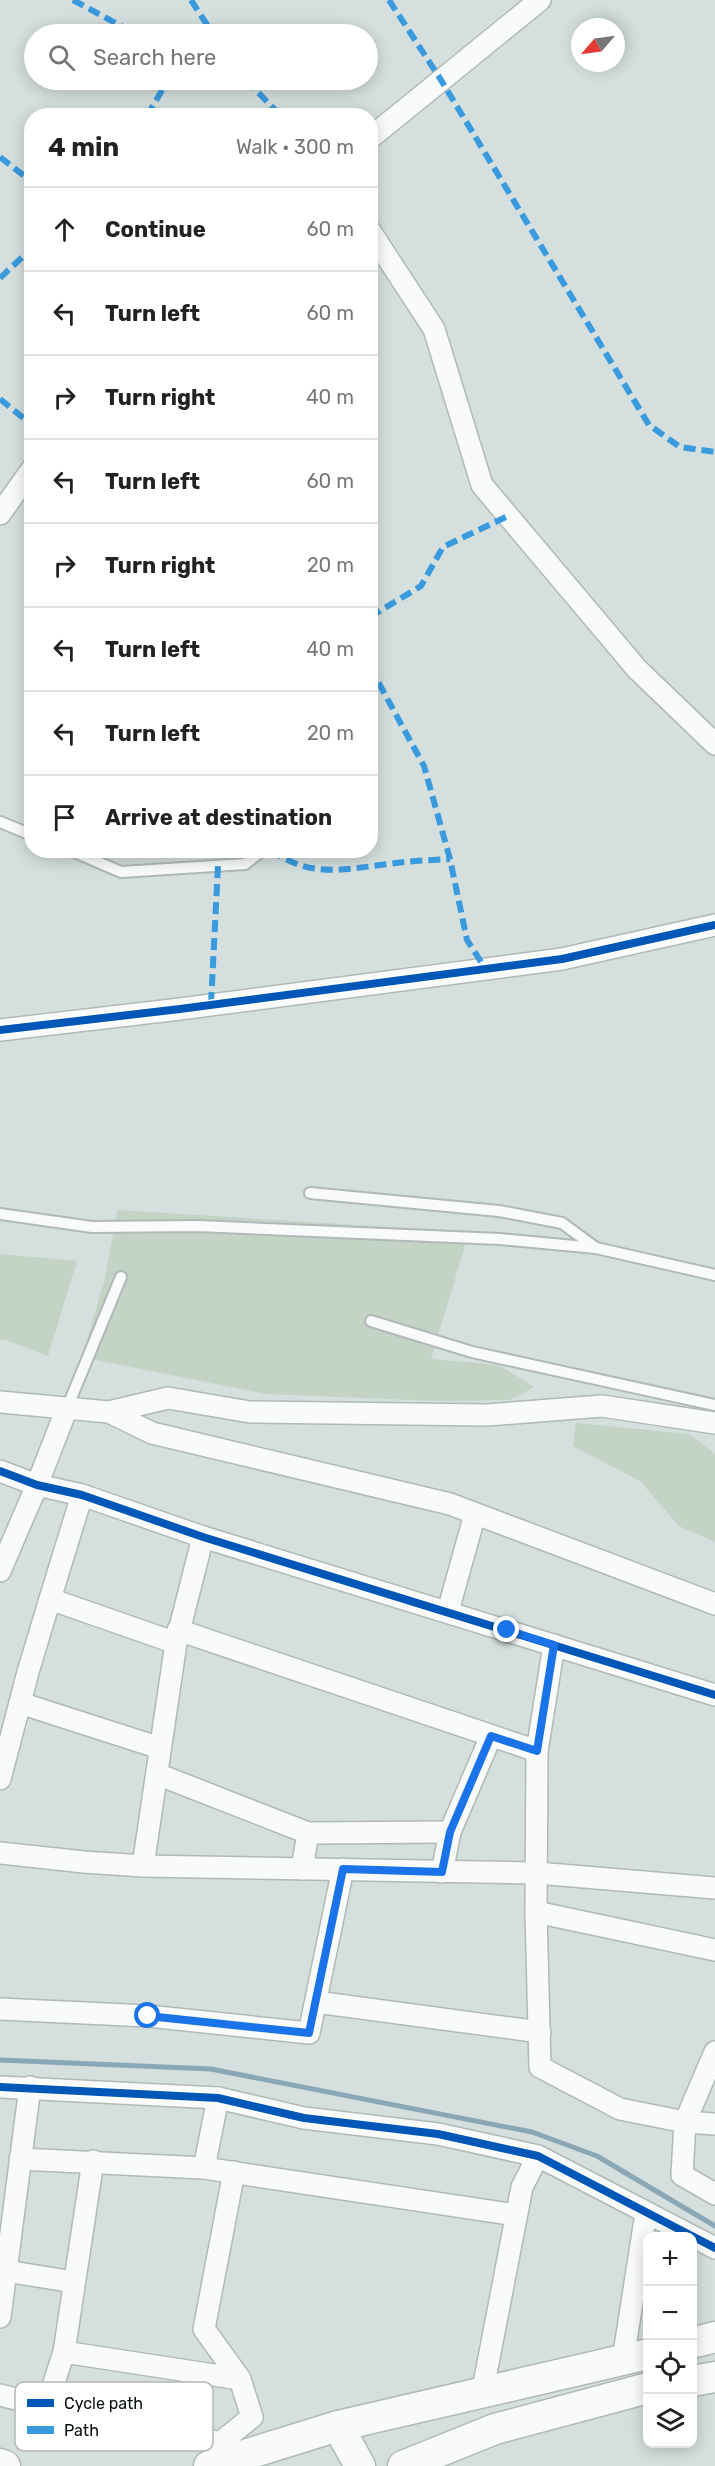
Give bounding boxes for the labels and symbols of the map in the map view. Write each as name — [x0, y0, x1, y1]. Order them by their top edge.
north arrow — [571, 18, 625, 72]
route end — [493, 1616, 519, 1642]
route start — [134, 2002, 160, 2028]
legend — [15, 2382, 213, 2451]
text: Cycle path — [64, 2394, 143, 2413]
text: Path — [64, 2421, 99, 2440]

